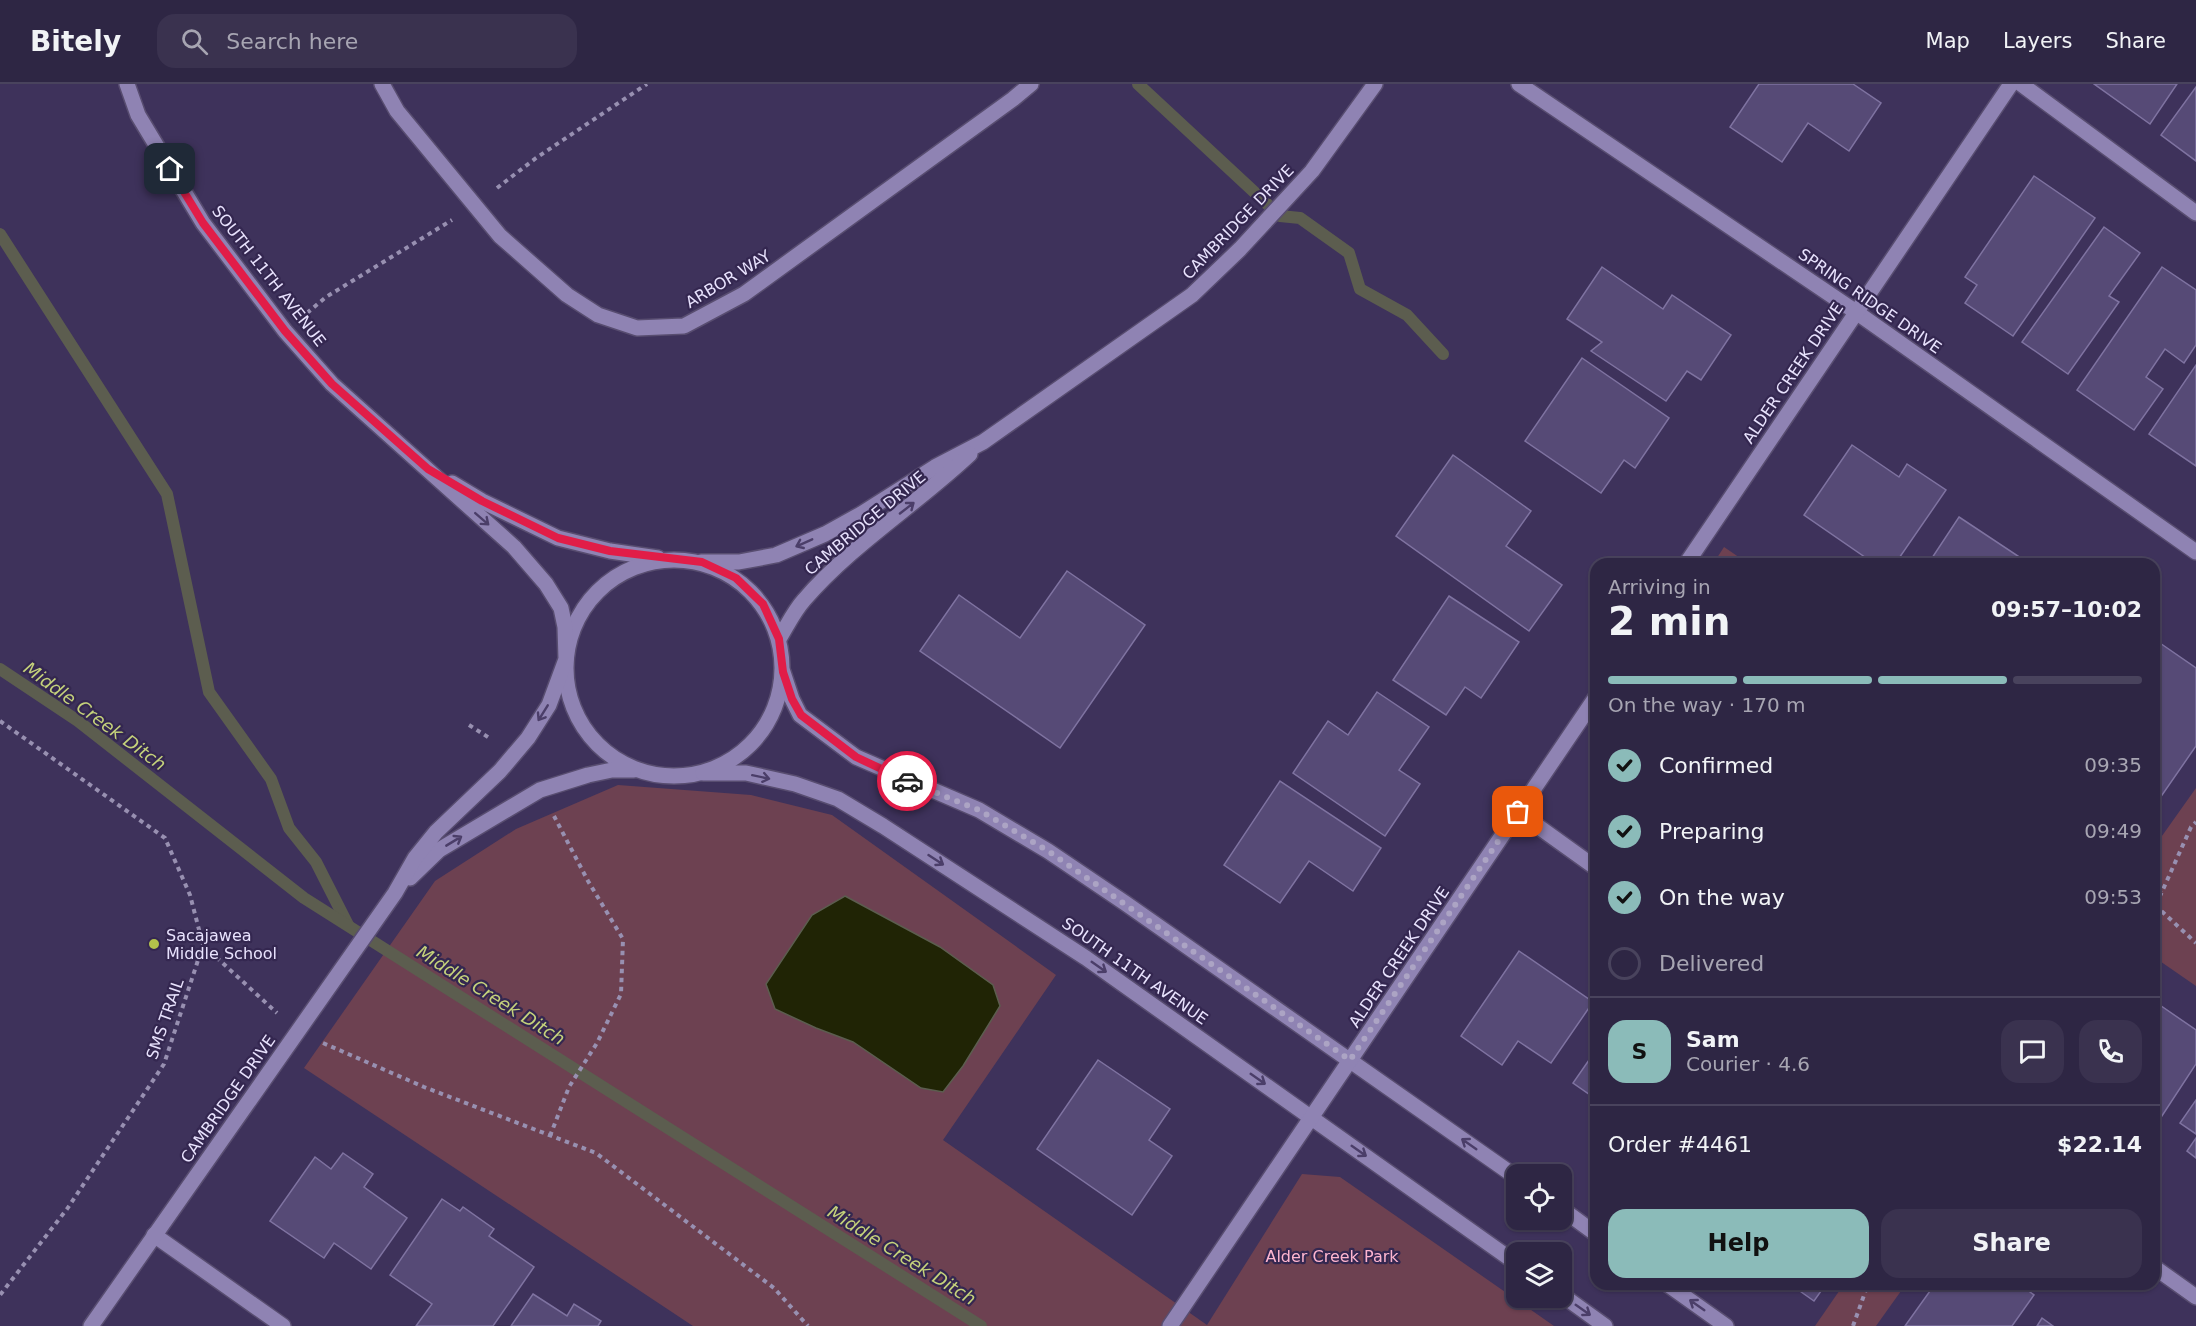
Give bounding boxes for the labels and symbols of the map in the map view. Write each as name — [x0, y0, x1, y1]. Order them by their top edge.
pin — [144, 143, 195, 194]
street label: CAMBRIDGE DRIVE — [1178, 161, 1298, 283]
street label: SOUTH 11TH AVENUE — [208, 202, 330, 350]
street label: SPRING RIDGE DRIVE — [1795, 244, 1945, 358]
street label: ARBOR WAY — [682, 246, 774, 312]
street label: ALDER CREEK DRIVE — [1739, 299, 1847, 447]
street label: CAMBRIDGE DRIVE — [801, 467, 929, 579]
one-way arrow — [899, 502, 915, 515]
one-way arrow — [474, 512, 489, 526]
one-way arrow — [795, 538, 814, 549]
water label: Middle Creek Ditch — [20, 657, 170, 775]
one-way arrow — [537, 704, 549, 721]
courier — [877, 751, 937, 811]
one-way arrow — [751, 772, 771, 783]
pin — [1492, 786, 1543, 837]
one-way arrow — [445, 834, 462, 846]
one-way arrow — [927, 854, 944, 866]
street label: ALDER CREEK DRIVE — [1345, 883, 1453, 1031]
street label: SOUTH 11TH AVENUE — [1059, 913, 1211, 1029]
place label: Sacajawea Middle School — [166, 926, 277, 963]
marker: Sacajawea Middle School — [147, 937, 161, 951]
water label: Middle Creek Ditch — [413, 941, 569, 1049]
one-way arrow — [1090, 960, 1106, 973]
street label: SMS TRAIL — [142, 976, 188, 1062]
street label: CAMBRIDGE DRIVE — [177, 1031, 279, 1167]
one-way arrow — [1249, 1073, 1266, 1085]
one-way arrow — [1461, 1138, 1477, 1150]
one-way arrow — [1351, 1145, 1367, 1157]
water label: Middle Creek Ditch — [824, 1201, 980, 1309]
park label: Alder Creek Park — [1265, 1247, 1399, 1266]
one-way arrow — [1689, 1299, 1705, 1311]
one-way arrow — [1575, 1304, 1591, 1317]

